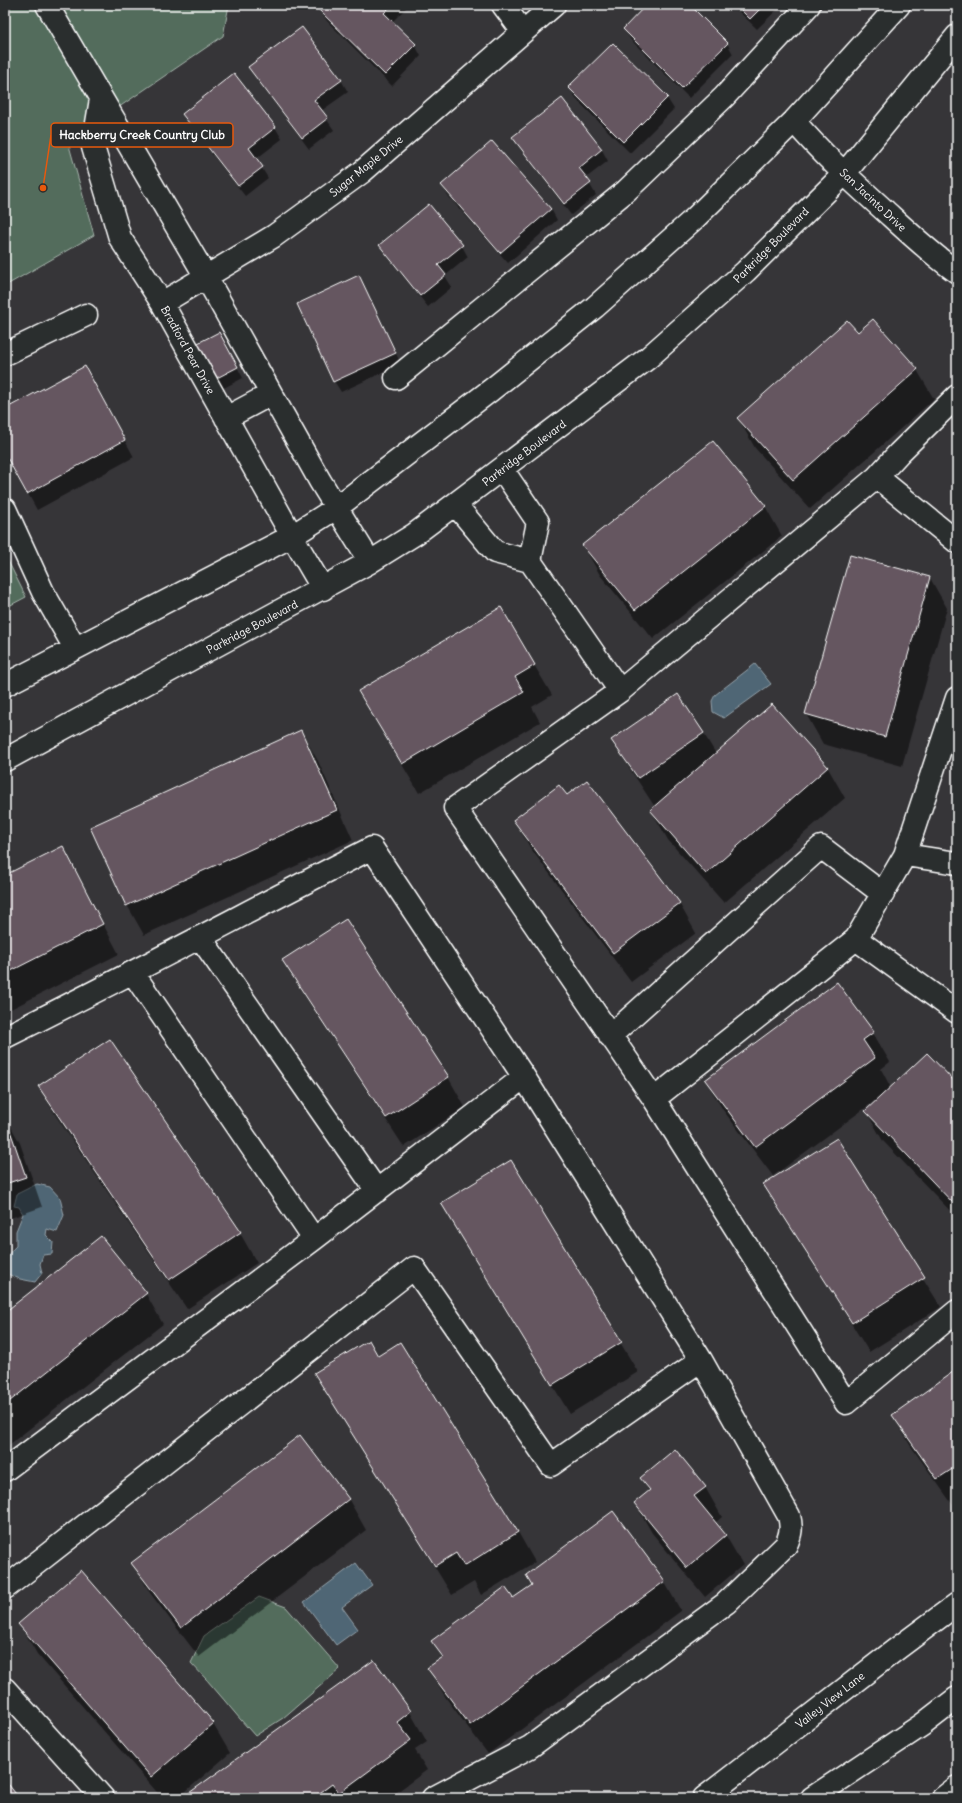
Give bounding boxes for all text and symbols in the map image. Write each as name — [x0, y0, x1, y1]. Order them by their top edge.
callout: Hackberry Creek Country Club — [51, 123, 233, 147]
text: Hackberry Creek Country Club — [59, 127, 225, 143]
street label: Sugar Maple Drive — [326, 132, 406, 200]
street label: San Jacinto Drive — [837, 166, 909, 235]
street label: Parkridge Boulevard — [730, 204, 812, 286]
street label: Bradford Pear Drive — [158, 303, 218, 397]
street label: Parkridge Boulevard — [479, 417, 569, 489]
street label: Parkridge Boulevard — [204, 597, 301, 657]
street label: Valley View Lane — [793, 1669, 867, 1731]

